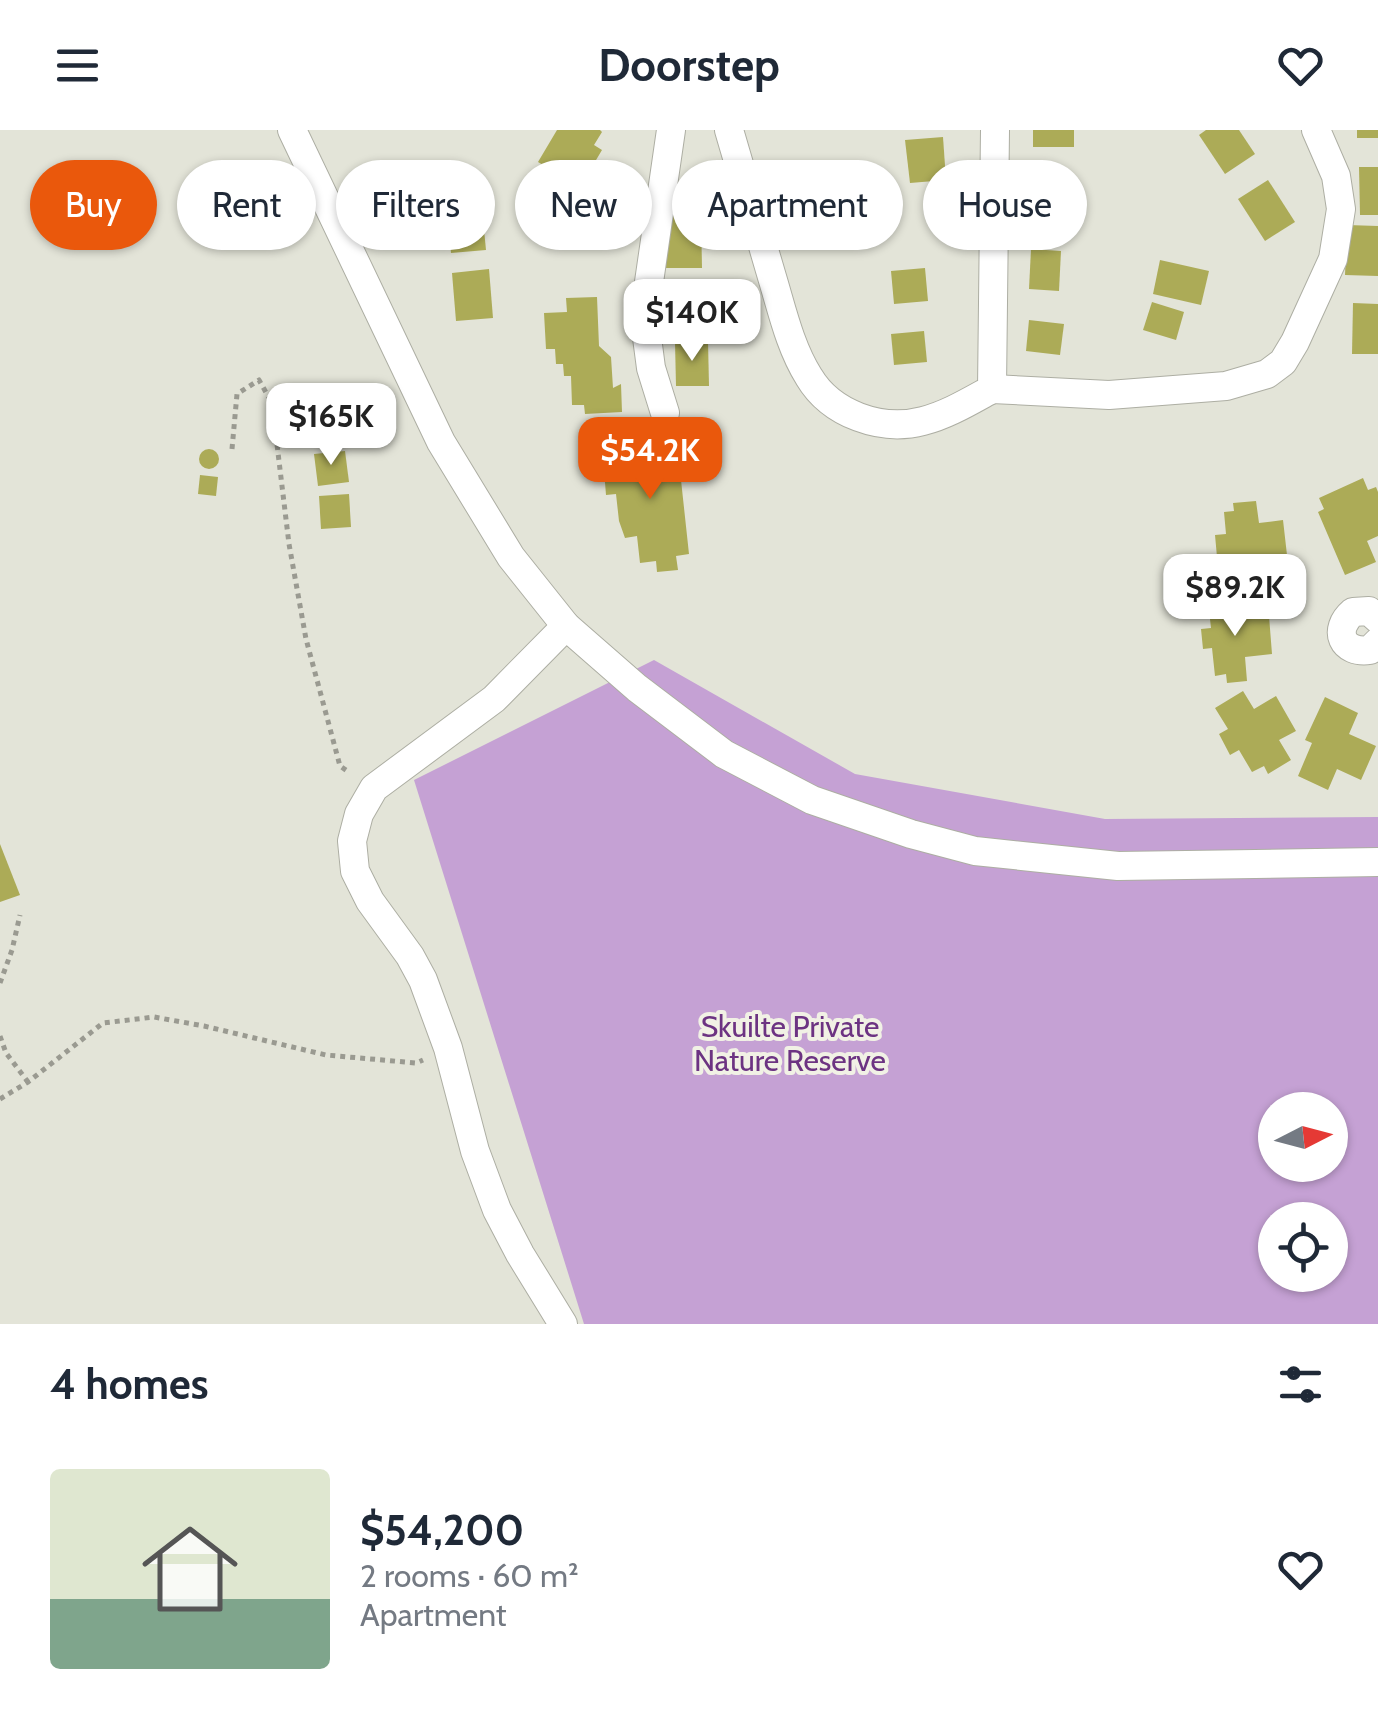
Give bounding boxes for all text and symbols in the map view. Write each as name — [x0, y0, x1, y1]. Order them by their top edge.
icon: menu — [50, 38, 105, 93]
text: Doorstep — [598, 38, 780, 92]
icon: heart — [1273, 38, 1328, 93]
chip: Buy — [30, 160, 157, 250]
chip: Rent — [177, 160, 316, 250]
chip: Filters — [336, 160, 495, 250]
chip: New — [515, 160, 652, 250]
chip: Apartment — [672, 160, 903, 250]
chip: House — [923, 160, 1087, 250]
pin: $140K — [622, 279, 762, 364]
text: $140K — [646, 292, 738, 331]
pin: $165K — [261, 383, 401, 468]
text: $165K — [288, 396, 374, 435]
pin: $54.2K — [569, 417, 731, 502]
text: $54.2K — [600, 430, 700, 469]
pin: $89.2K — [1154, 554, 1316, 639]
text: $89.2K — [1185, 567, 1285, 606]
park label: Skuilte Private Nature Reserve — [694, 1008, 886, 1079]
north arrow — [1258, 1092, 1348, 1182]
map controls — [1258, 1092, 1348, 1292]
button: locate — [1258, 1202, 1348, 1292]
icon: filters — [1273, 1357, 1328, 1412]
text: 4 homes — [50, 1358, 209, 1410]
text: $54,200 — [360, 1504, 524, 1556]
icon: home — [130, 1509, 250, 1629]
icon: heart — [1273, 1542, 1328, 1597]
text: 2 rooms · 60 m² — [360, 1556, 579, 1595]
text: Apartment — [360, 1595, 507, 1634]

